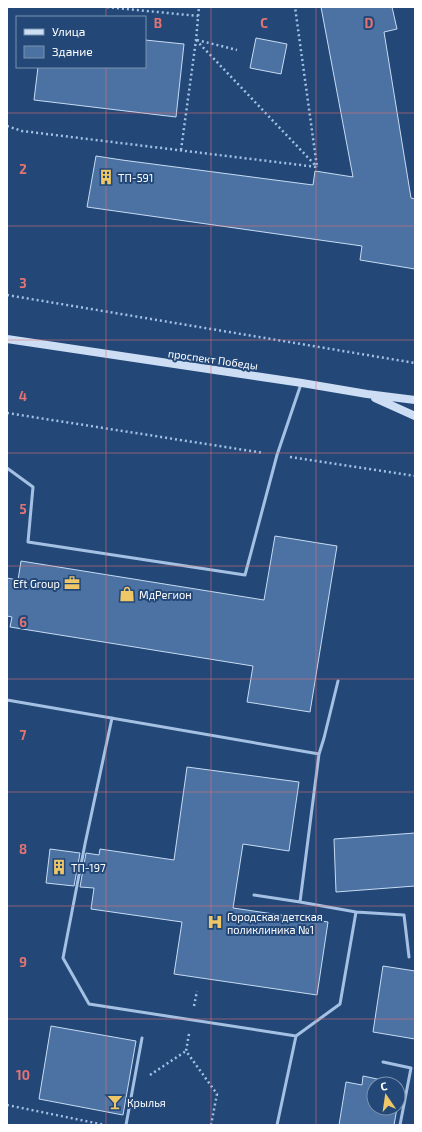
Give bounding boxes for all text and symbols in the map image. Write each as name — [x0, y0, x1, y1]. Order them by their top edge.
text: B — [154, 15, 162, 31]
text: C — [260, 15, 268, 31]
text: D — [365, 15, 374, 31]
legend — [16, 16, 146, 68]
text: Улица — [52, 24, 85, 38]
text: Здание — [52, 44, 93, 58]
text: 2 — [19, 161, 27, 177]
building icon: ТП-591 — [97, 168, 115, 186]
place label: ТП-591 — [118, 171, 153, 184]
text: 3 — [19, 275, 27, 291]
street label: проспект Победы — [167, 346, 259, 372]
text: 4 — [19, 388, 27, 404]
text: 5 — [19, 501, 27, 517]
office icon: Eft Group — [63, 574, 81, 592]
place label: Eft Group — [13, 577, 60, 590]
shop icon: МдРегион — [118, 585, 136, 603]
place label: МдРегион — [139, 588, 192, 601]
text: 6 — [19, 614, 27, 630]
text: 7 — [20, 727, 27, 743]
text: 8 — [19, 841, 27, 857]
building icon: ТП-197 — [50, 858, 68, 876]
place label: ТП-197 — [71, 861, 106, 874]
place label: Городская детская поликлиника №1 — [227, 910, 323, 936]
hospital icon: Городская детская поликлиника №1 — [206, 913, 224, 931]
text: 9 — [19, 954, 27, 970]
text: 10 — [16, 1067, 30, 1083]
north arrow — [366, 1076, 406, 1116]
text: С — [379, 1079, 389, 1093]
bar icon: Крылья — [106, 1093, 124, 1111]
place label: Крылья — [127, 1096, 166, 1109]

